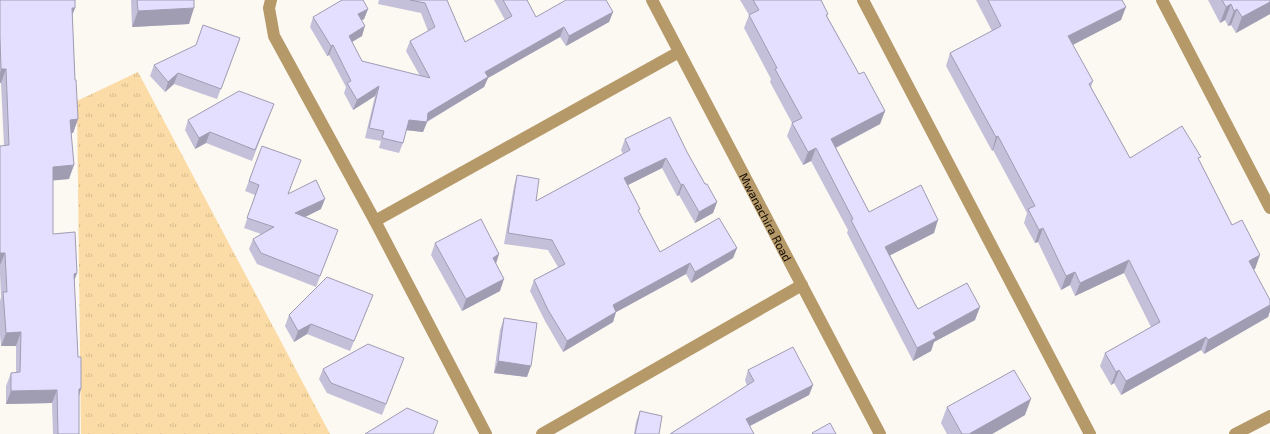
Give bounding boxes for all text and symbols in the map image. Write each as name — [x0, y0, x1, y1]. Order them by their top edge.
street label: Mwanachira Road — [737, 170, 795, 264]

